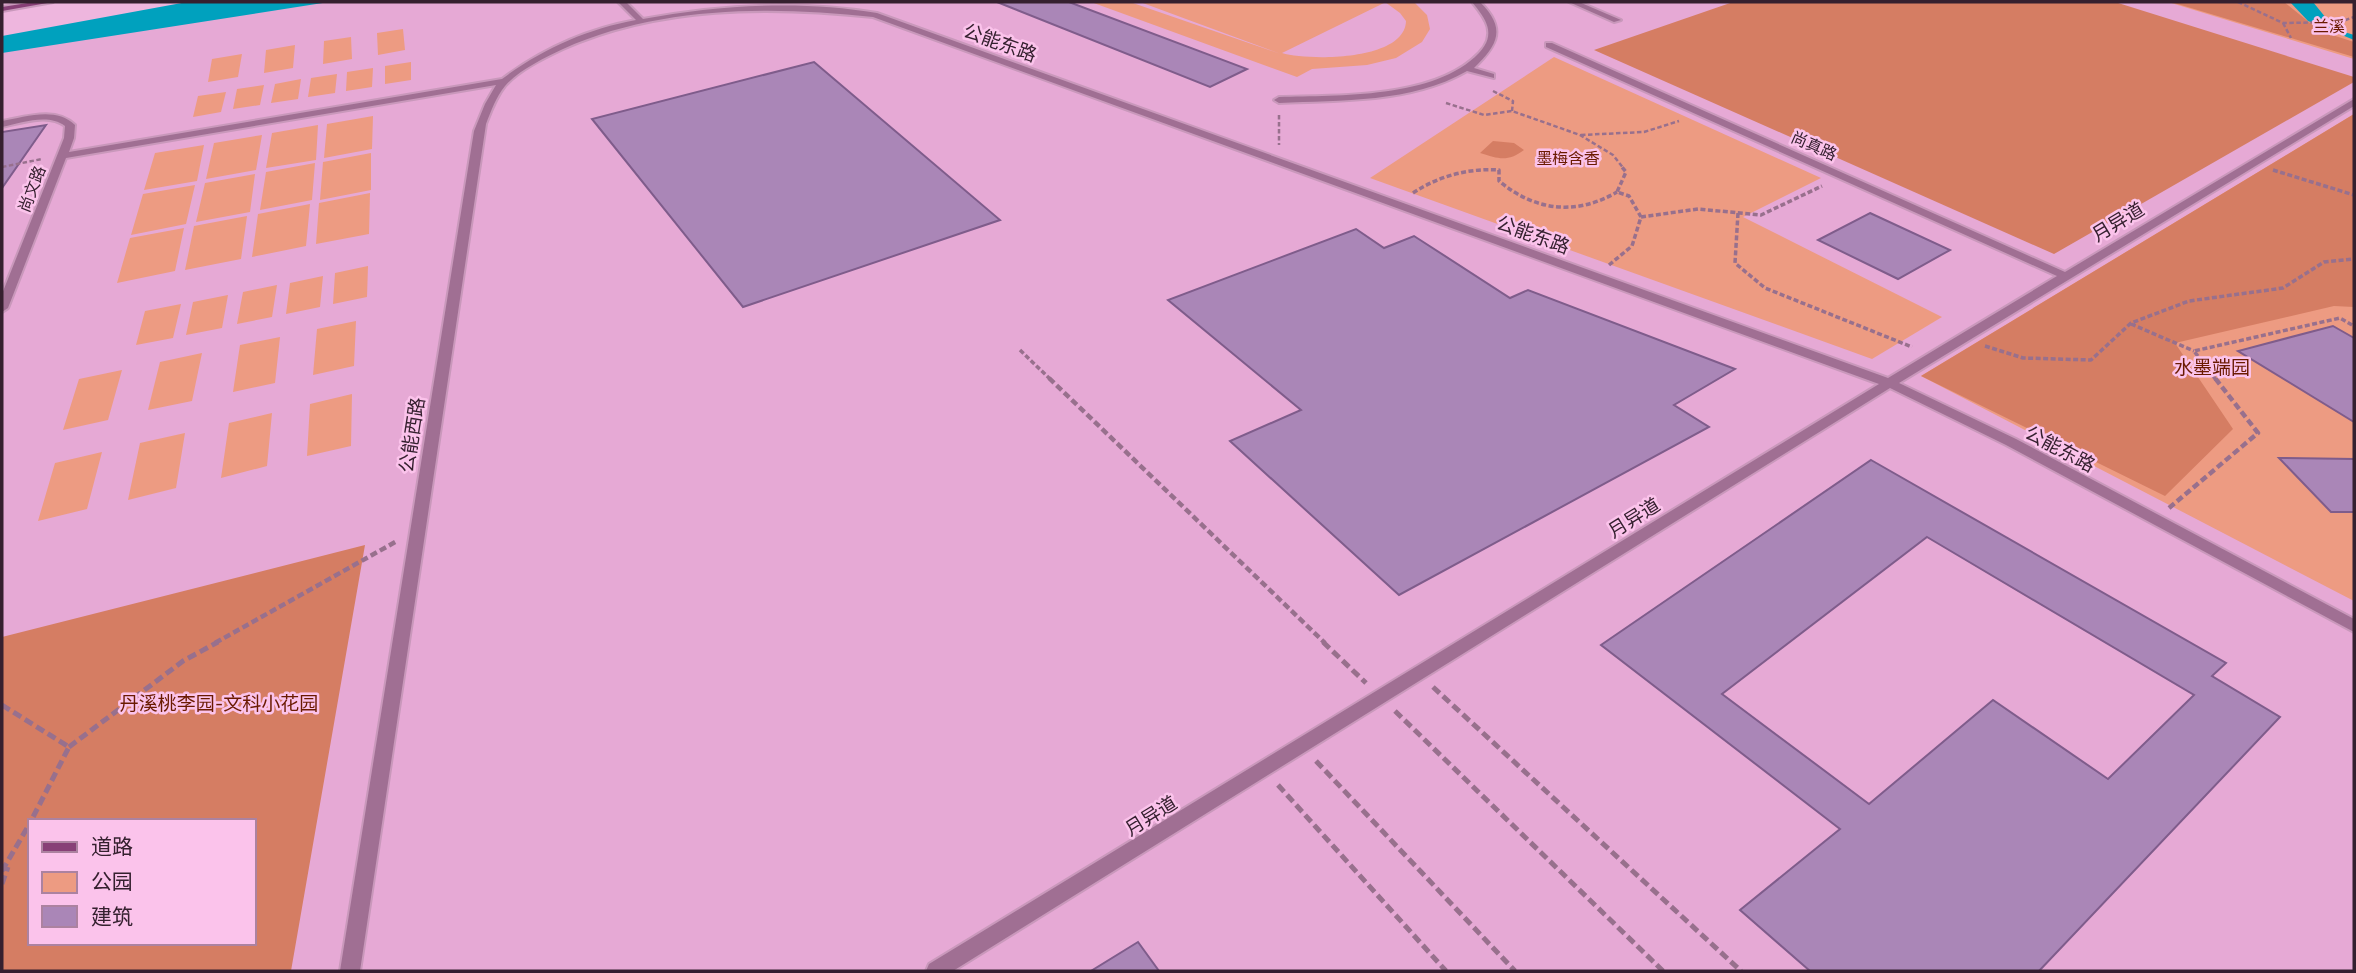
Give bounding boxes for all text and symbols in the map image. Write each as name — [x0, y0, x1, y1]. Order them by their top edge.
park label: 兰溪 — [2313, 16, 2345, 37]
street label: 公能东路 — [960, 18, 1040, 68]
street label: 尚真路 — [1788, 127, 1840, 165]
park label: 墨梅含香 — [1536, 148, 1600, 169]
street label: 尚文路 — [14, 163, 50, 215]
street label: 月异道 — [2087, 197, 2149, 247]
street label: 公能东路 — [1493, 210, 1573, 260]
park label: 水墨端园 — [2174, 355, 2250, 380]
street label: 公能西路 — [394, 396, 430, 474]
street label: 公能东路 — [2021, 420, 2099, 478]
street label: 月异道 — [1603, 492, 1665, 544]
park label: 丹溪桃李园-文科小花园 — [120, 691, 318, 716]
street label: 月异道 — [1120, 790, 1182, 842]
legend — [28, 819, 256, 945]
text: 道路 — [91, 833, 133, 860]
text: 公园 — [91, 868, 133, 895]
text: 建筑 — [91, 903, 133, 930]

